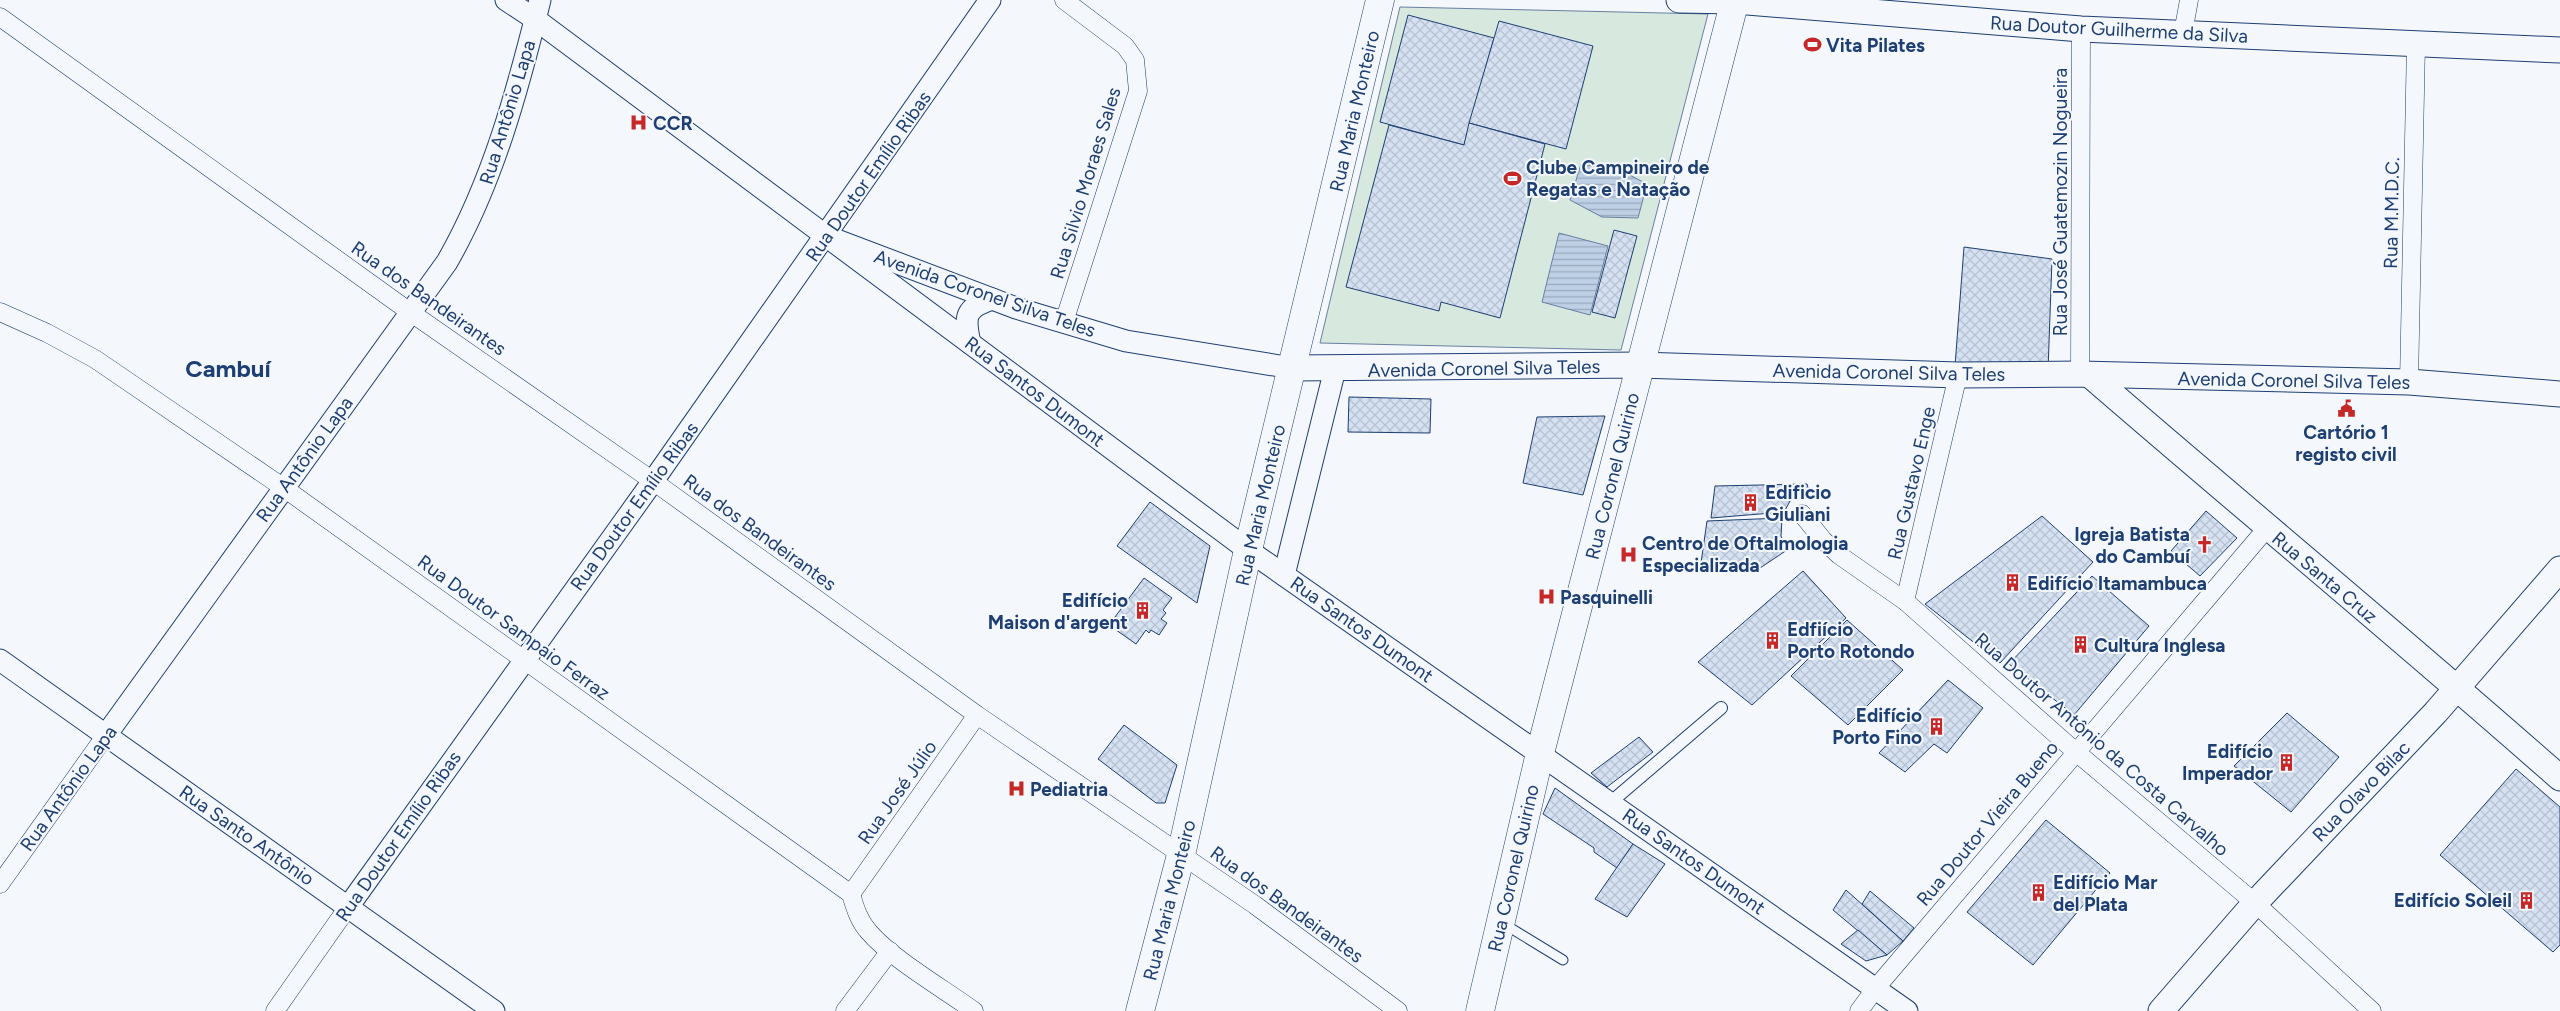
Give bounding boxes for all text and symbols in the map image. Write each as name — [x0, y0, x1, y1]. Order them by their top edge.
street label: Rua Doutor Guilherme da Silva — [1989, 11, 2249, 48]
street label: Rua Maria Monteiro — [1325, 28, 1384, 194]
place label: Vita Pilates — [1826, 34, 1925, 57]
sports icon: Vita Pilates — [1802, 35, 1822, 55]
street label: Rua Antônio Lapa — [475, 37, 540, 187]
street label: Rua José Guatemozin Nogueira — [2049, 68, 2072, 336]
street label: Rua Silvio Moraes Sales — [1045, 84, 1126, 282]
street label: Rua Doutor Emílio Ribas — [801, 86, 936, 266]
place label: CCR — [653, 112, 693, 135]
hospital icon: CCR — [629, 113, 649, 133]
place label: Clube Campineiro de Regatas e Natação — [1526, 156, 1710, 201]
street label: Rua M.M.D.C. — [2379, 157, 2404, 269]
sports icon: Clube Campineiro de Regatas e Natação — [1502, 168, 1522, 188]
street label: Rua dos Bandeirantes — [347, 236, 511, 361]
street label: Avenida Coronel Silva Teles — [871, 245, 1099, 342]
street label: Rua Santos Dumont — [960, 331, 1109, 451]
district label: Cambuí — [185, 354, 272, 383]
street label: Avenida Coronel Silva Teles — [1368, 355, 1601, 382]
street label: Avenida Coronel Silva Teles — [1773, 359, 2006, 386]
street label: Avenida Coronel Silva Teles — [2178, 367, 2411, 394]
street label: Rua Coronel Quirino — [1581, 390, 1644, 562]
street label: Rua Antônio Lapa — [251, 392, 358, 527]
public building icon: Cartório 1 registo civil — [2336, 399, 2356, 419]
street label: Rua Gustavo Enge — [1883, 404, 1940, 562]
street label: Rua Doutor Emílio Ribas — [565, 417, 703, 595]
place label: Cartório 1 registo civil — [2295, 421, 2397, 466]
street label: Rua Maria Monteiro — [1231, 422, 1290, 588]
street label: Rua dos Bandeirantes — [679, 469, 841, 596]
place label: Edificio Giuliani — [1765, 481, 1831, 526]
building icon: Edificio Giuliani — [1741, 493, 1761, 513]
place label: Igreja Batista do Cambuí — [2074, 523, 2191, 568]
street label: Rua Santa Cruz — [2267, 527, 2382, 628]
place label: Centro de Oftalmologia Especializada — [1642, 532, 1848, 577]
church icon: Igreja Batista do Cambuí — [2194, 535, 2214, 555]
hospital icon: Centro de Oftalmologia Especializada — [1618, 544, 1638, 564]
street label: Rua Doutor Sampaio Ferraz — [413, 550, 614, 705]
street label: Rua Santos Dumont — [1286, 571, 1438, 687]
place label: Edifício Itamambuca — [2027, 572, 2207, 595]
building icon: Edifício Itamambuca — [2003, 573, 2023, 593]
place label: Pasquinelli — [1560, 586, 1653, 609]
hospital icon: Pasquinelli — [1536, 587, 1556, 607]
place label: Edifício Maison d'argent — [988, 589, 1128, 634]
building icon: Edifício Maison d'argent — [1132, 601, 1152, 621]
place label: Edfiício Porto Rotondo — [1787, 618, 1914, 663]
street label: Rua Doutor Antônio da Costa Carvalho — [1970, 628, 2233, 861]
building icon: Edfiício Porto Rotondo — [1763, 630, 1783, 650]
place label: Cultura Inglesa — [2094, 634, 2225, 657]
building icon: Cultura Inglesa — [2070, 635, 2090, 655]
place label: Edifício Porto Fino — [1832, 704, 1922, 749]
building icon: Edifício Porto Fino — [1926, 716, 1946, 736]
street label: Rua Antônio Lapa — [15, 721, 122, 856]
street label: Rua José Júlio — [853, 736, 942, 849]
street label: Rua Doutor Vieira Bueno — [1912, 736, 2063, 910]
street label: Rua Olavo Bilac — [2308, 736, 2415, 846]
place label: Edifício Imperador — [2182, 740, 2273, 785]
street label: Rua Doutor Emílio Ribas — [331, 746, 466, 926]
building icon: Edifício Imperador — [2277, 752, 2297, 772]
place label: Pediatria — [1030, 778, 1108, 801]
hospital icon: Pediatria — [1006, 779, 1026, 799]
street label: Rua Santo Antônio — [175, 780, 319, 891]
street label: Rua Coronel Quirino — [1483, 782, 1544, 954]
street label: Rua Santos Dumont — [1618, 803, 1770, 919]
street label: Rua Maria Monteiro — [1138, 817, 1201, 983]
street label: Rua dos Bandeirantes — [1206, 841, 1368, 968]
place label: Edifício Mar del Plata — [2053, 871, 2157, 916]
building icon: Edifício Mar del Plata — [2029, 883, 2049, 903]
place label: Edifício Soleil — [2394, 889, 2512, 912]
building icon: Edifício Soleil — [2516, 890, 2536, 910]

